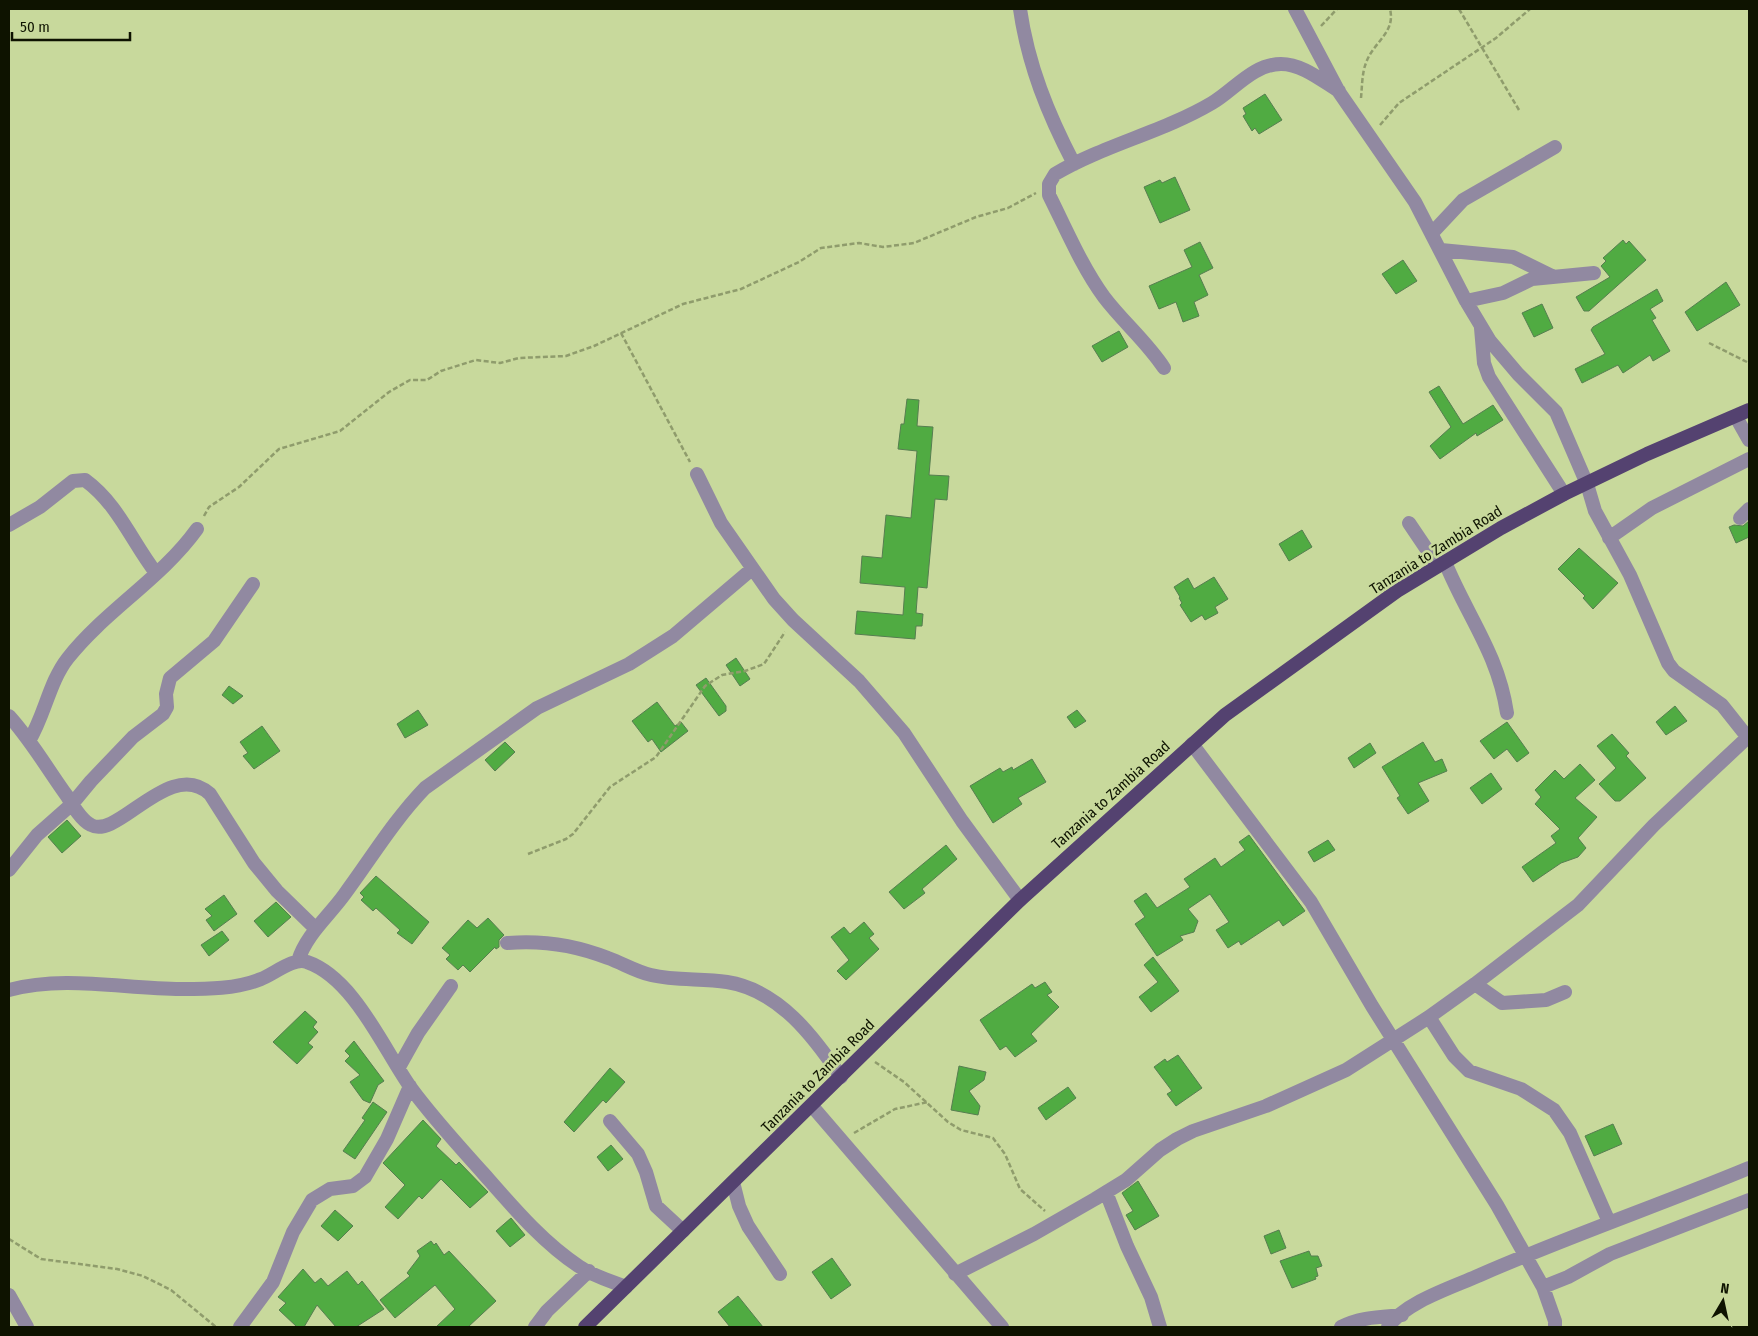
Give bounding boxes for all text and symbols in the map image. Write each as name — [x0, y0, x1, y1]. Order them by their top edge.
scale bar — [12, 10, 130, 42]
text: 50 m — [20, 18, 50, 36]
street label: Tanzania to Zambia Road — [1366, 502, 1506, 598]
street label: Tanzania to Zambia Road — [1048, 737, 1174, 853]
street label: Tanzania to Zambia Road — [758, 1016, 878, 1136]
north arrow — [1698, 1276, 1748, 1326]
text: N — [1719, 1280, 1730, 1298]

